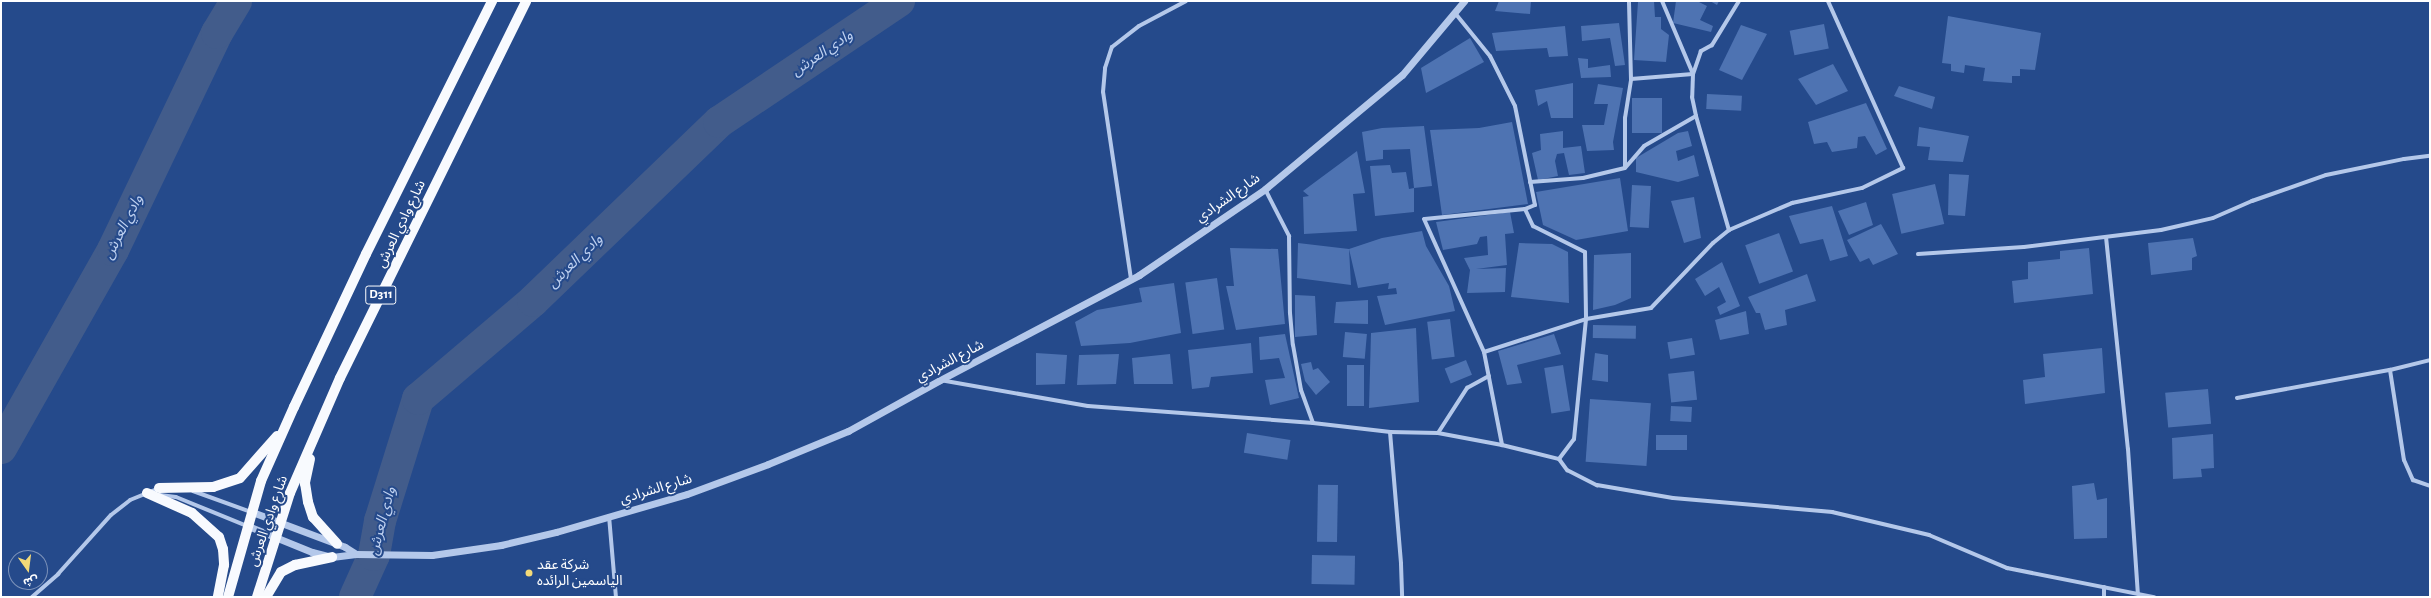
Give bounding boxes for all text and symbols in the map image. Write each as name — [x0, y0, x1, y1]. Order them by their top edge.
water label: وادي العرش — [788, 26, 856, 80]
street label: شارع الشرادي — [1193, 170, 1263, 226]
street label: شارع وادي العرش — [373, 178, 429, 270]
water label: وادي العرش — [99, 192, 147, 262]
water label: وادي العرش — [544, 230, 606, 292]
road number: D311 — [365, 284, 397, 306]
street label: شارع الشرادي — [913, 336, 987, 386]
street label: شارع الشرادي — [618, 470, 694, 508]
street label: شارع وادي العرش — [245, 473, 291, 569]
water label: وادي العرش — [364, 485, 400, 557]
north arrow — [8, 550, 48, 590]
place label: شرکة عقد الیاسمین الرائدہ — [537, 557, 622, 590]
marker: شرکة عقد الیاسمین الرائدہ — [524, 568, 534, 578]
text: ش — [22, 574, 39, 588]

